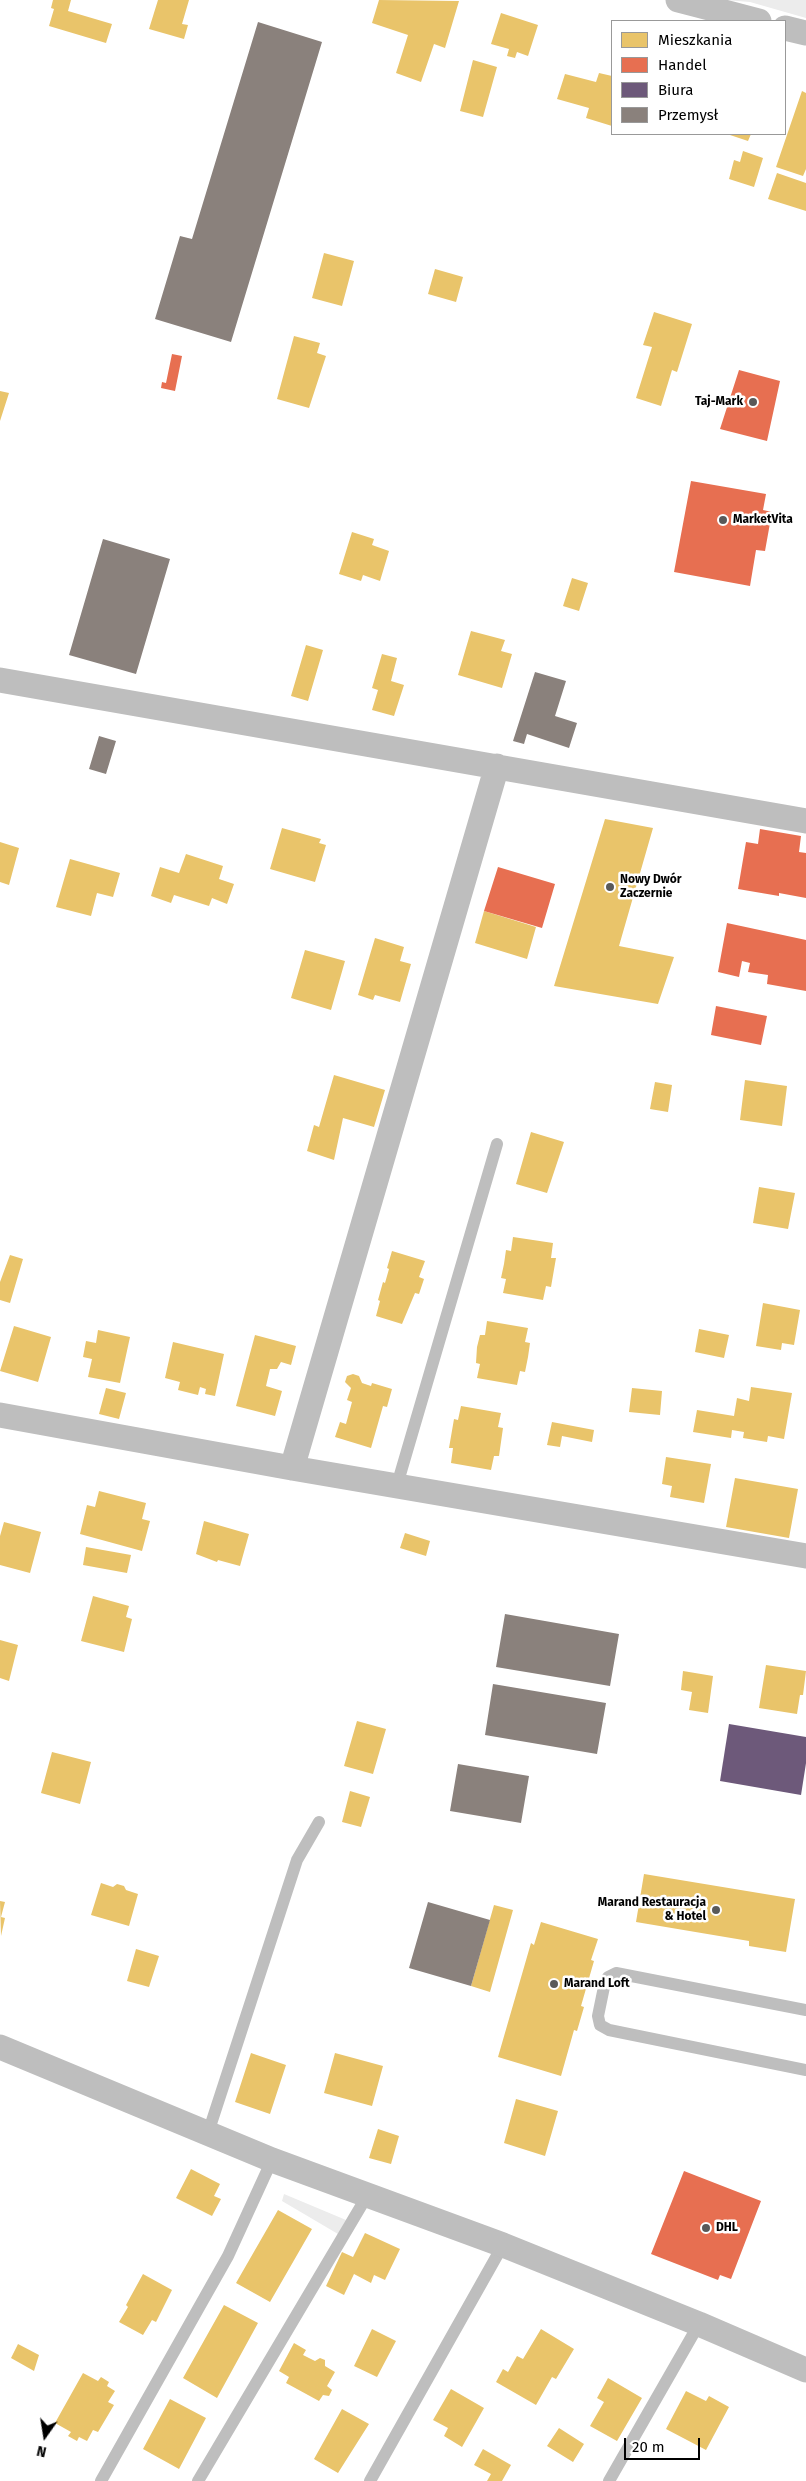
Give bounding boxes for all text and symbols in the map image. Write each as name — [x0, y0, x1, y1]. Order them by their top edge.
legend — [611, 20, 786, 135]
text: Mieszkania — [658, 31, 732, 49]
text: Handel — [658, 56, 707, 74]
text: Biura — [658, 81, 694, 99]
text: Przemysł — [658, 106, 718, 124]
place label: Taj-Mark — [695, 395, 743, 409]
marker: Taj-Mark — [747, 396, 759, 408]
place label: MarketVita — [733, 513, 793, 527]
marker: MarketVita — [717, 514, 729, 526]
place label: Nowy Dwór Zaczernie — [620, 873, 682, 901]
marker: Nowy Dwór Zaczernie — [604, 881, 616, 893]
place label: Marand Restauracja & Hotel — [598, 1896, 706, 1924]
marker: Marand Restauracja & Hotel — [710, 1904, 722, 1916]
place label: Marand Loft — [564, 1977, 630, 1991]
marker: Marand Loft — [548, 1978, 560, 1990]
place label: DHL — [716, 2221, 738, 2235]
marker: DHL — [700, 2222, 712, 2234]
north arrow — [20, 2411, 70, 2461]
scale bar — [626, 2428, 702, 2460]
text: 20 m — [632, 2438, 665, 2456]
text: N — [35, 2442, 48, 2460]

